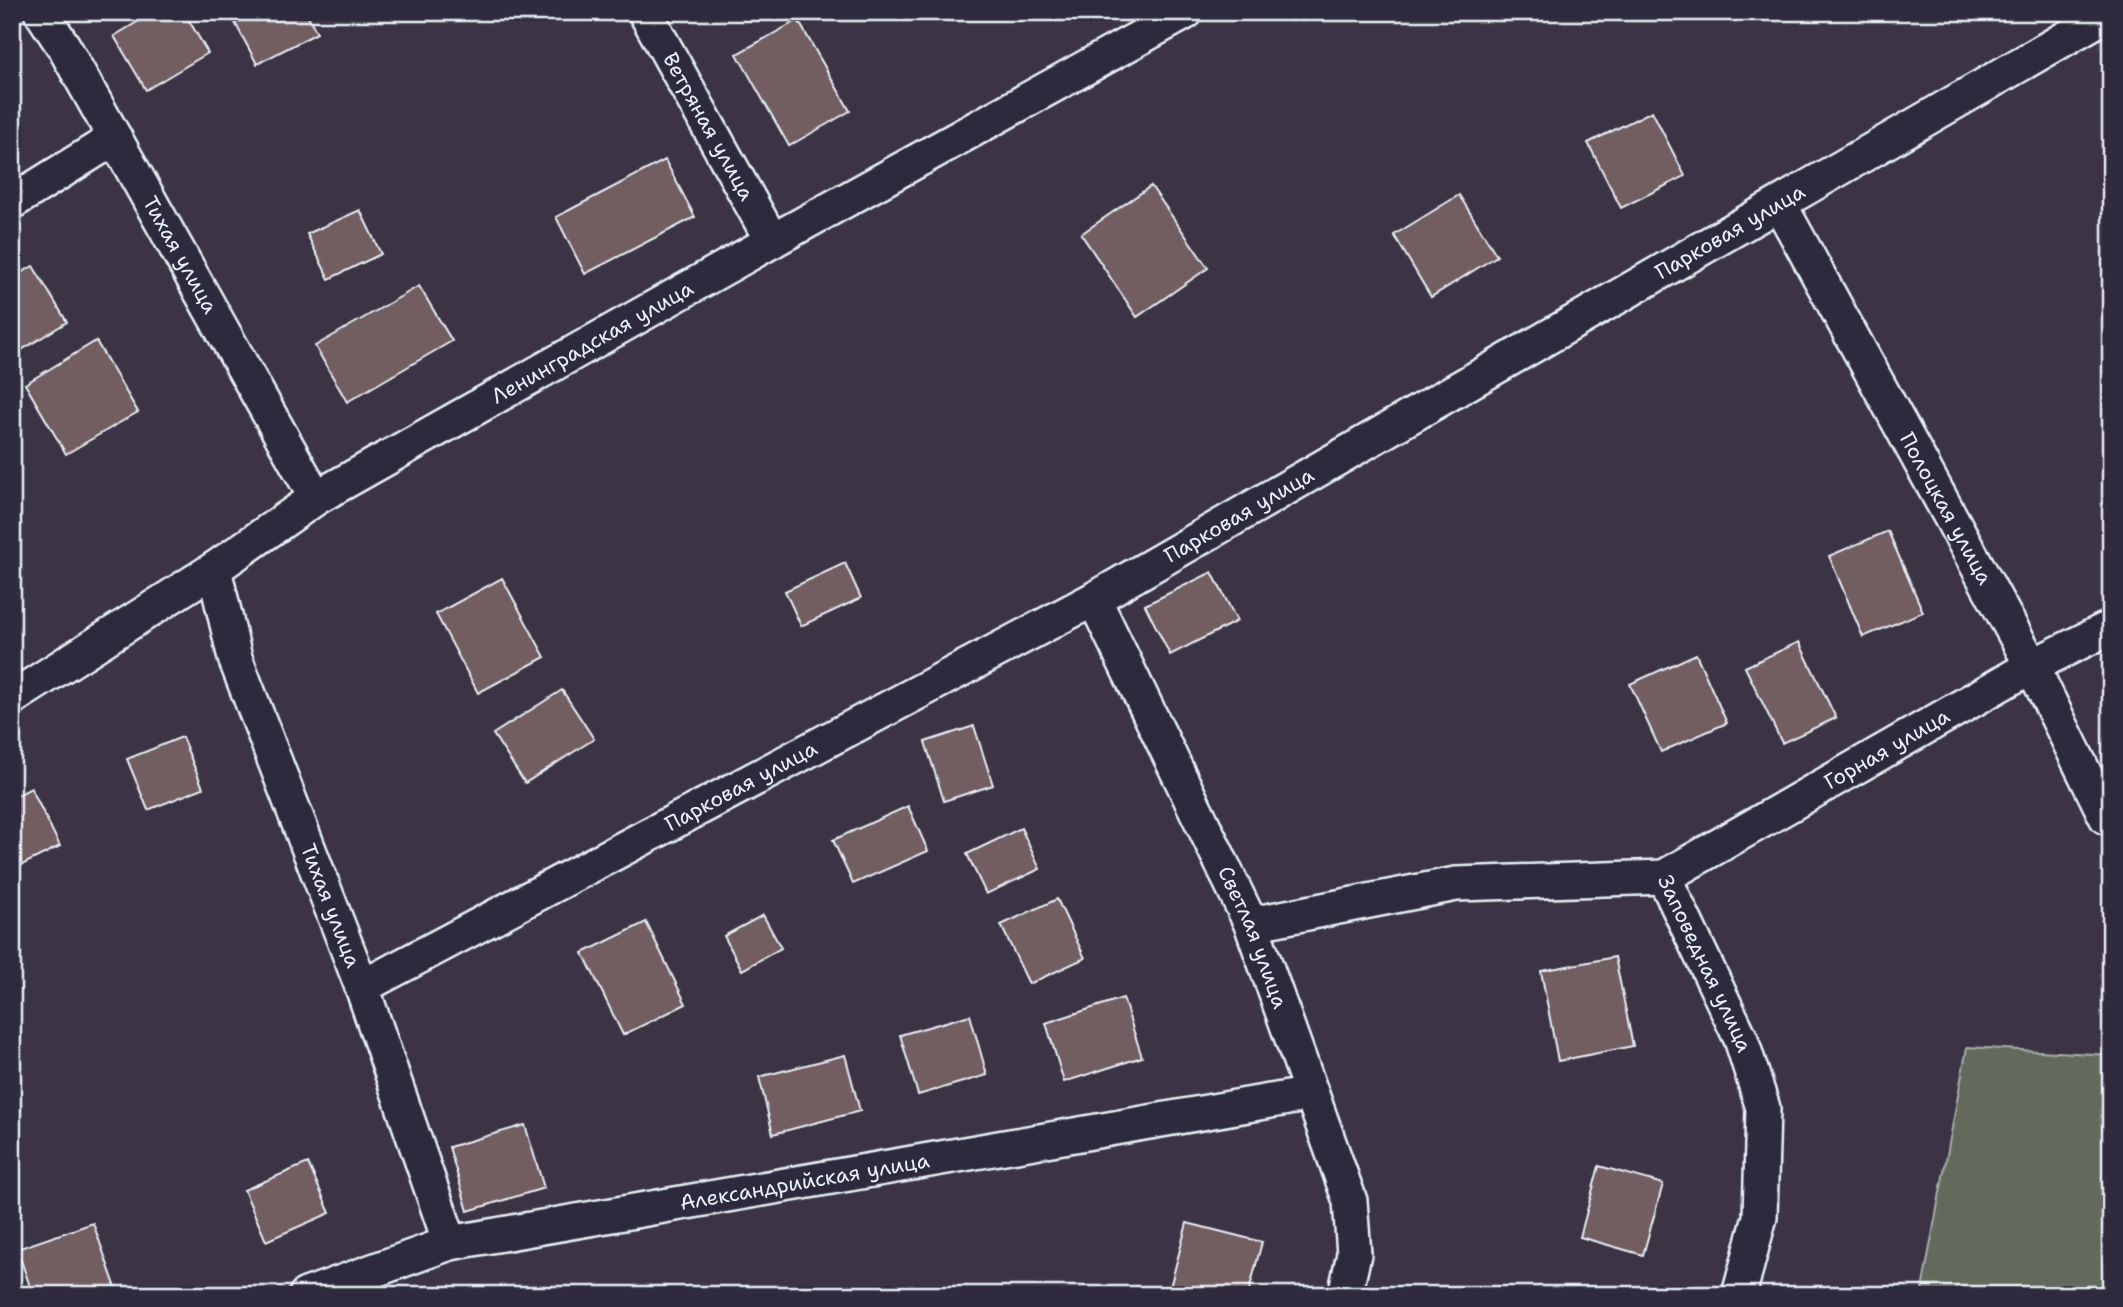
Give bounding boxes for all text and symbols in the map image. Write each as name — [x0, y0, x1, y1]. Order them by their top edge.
street label: Ветряная улица — [656, 48, 761, 205]
street label: Парковая улица — [1650, 178, 1810, 286]
street label: Тихая улица — [136, 191, 224, 319]
street label: Ленинградская улица — [486, 274, 698, 410]
street label: Полоцкая улица — [1893, 428, 1999, 590]
street label: Парковая улица — [1159, 461, 1319, 569]
street label: Горная улица — [1819, 702, 1955, 796]
street label: Парковая улица — [660, 734, 822, 838]
street label: Тихая улица — [294, 840, 367, 972]
street label: Светлая улица — [1211, 861, 1294, 1012]
street label: Заповедная улица — [1651, 870, 1758, 1056]
street label: Александрийская улица — [678, 1146, 932, 1217]

